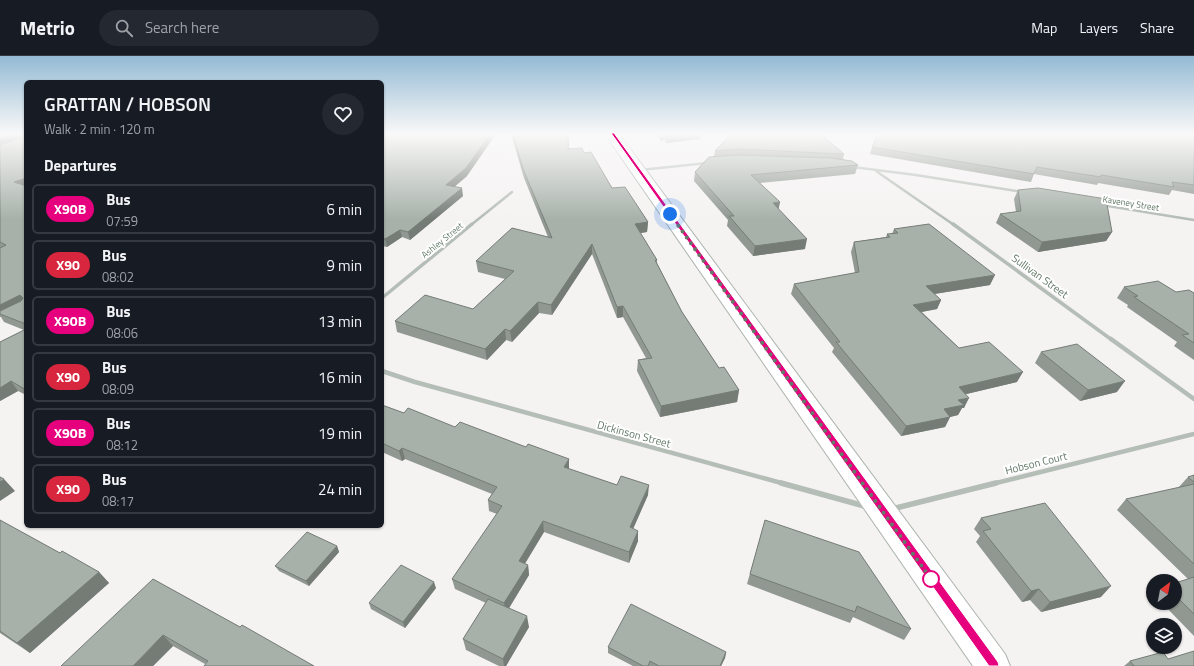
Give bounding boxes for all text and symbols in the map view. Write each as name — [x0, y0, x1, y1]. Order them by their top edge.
search box — [99, 10, 379, 46]
text: Metrio — [20, 13, 75, 42]
text: Search here — [145, 16, 219, 39]
icon: search — [113, 17, 135, 39]
text: Map — [1031, 17, 1057, 38]
text: Layers — [1079, 17, 1118, 38]
text: Share — [1140, 17, 1174, 38]
text: GRATTAN / HOBSON — [44, 89, 211, 118]
button: heart — [322, 93, 364, 135]
text: Walk · 2 min · 120 m — [44, 119, 155, 139]
text: Departures — [44, 154, 117, 177]
text: Bus — [106, 188, 131, 211]
street label: Kaveney Street — [1102, 192, 1161, 214]
text: X90B — [54, 198, 86, 219]
text: 6 min — [326, 198, 362, 221]
your location — [660, 204, 680, 224]
text: 07:59 — [106, 211, 138, 231]
street label: Ashley Street — [418, 219, 466, 261]
text: Bus — [102, 244, 127, 267]
street label: Sullivan Street — [1008, 250, 1072, 302]
text: X90 — [56, 254, 80, 275]
text: 9 min — [326, 254, 362, 277]
text: 08:02 — [102, 267, 134, 287]
text: Bus — [106, 300, 131, 323]
text: X90B — [54, 310, 86, 331]
text: 13 min — [318, 310, 362, 333]
text: 08:06 — [106, 323, 138, 343]
text: Bus — [102, 356, 127, 379]
text: X90 — [56, 366, 80, 387]
text: 16 min — [318, 366, 362, 389]
text: 08:09 — [102, 379, 134, 399]
text: Bus — [106, 412, 131, 435]
street label: Dickinson Street — [595, 417, 673, 452]
text: X90B — [54, 422, 86, 443]
text: 19 min — [318, 422, 362, 445]
text: 08:12 — [106, 435, 138, 455]
street label: Hobson Court — [1003, 448, 1069, 478]
text: Bus — [102, 468, 127, 491]
text: X90 — [56, 478, 80, 499]
text: 24 min — [318, 478, 362, 501]
text: 08:17 — [102, 491, 134, 511]
unlabelled marker — [922, 570, 940, 588]
north arrow — [1146, 574, 1182, 610]
map controls — [1146, 574, 1182, 654]
button: layers — [1146, 618, 1182, 654]

